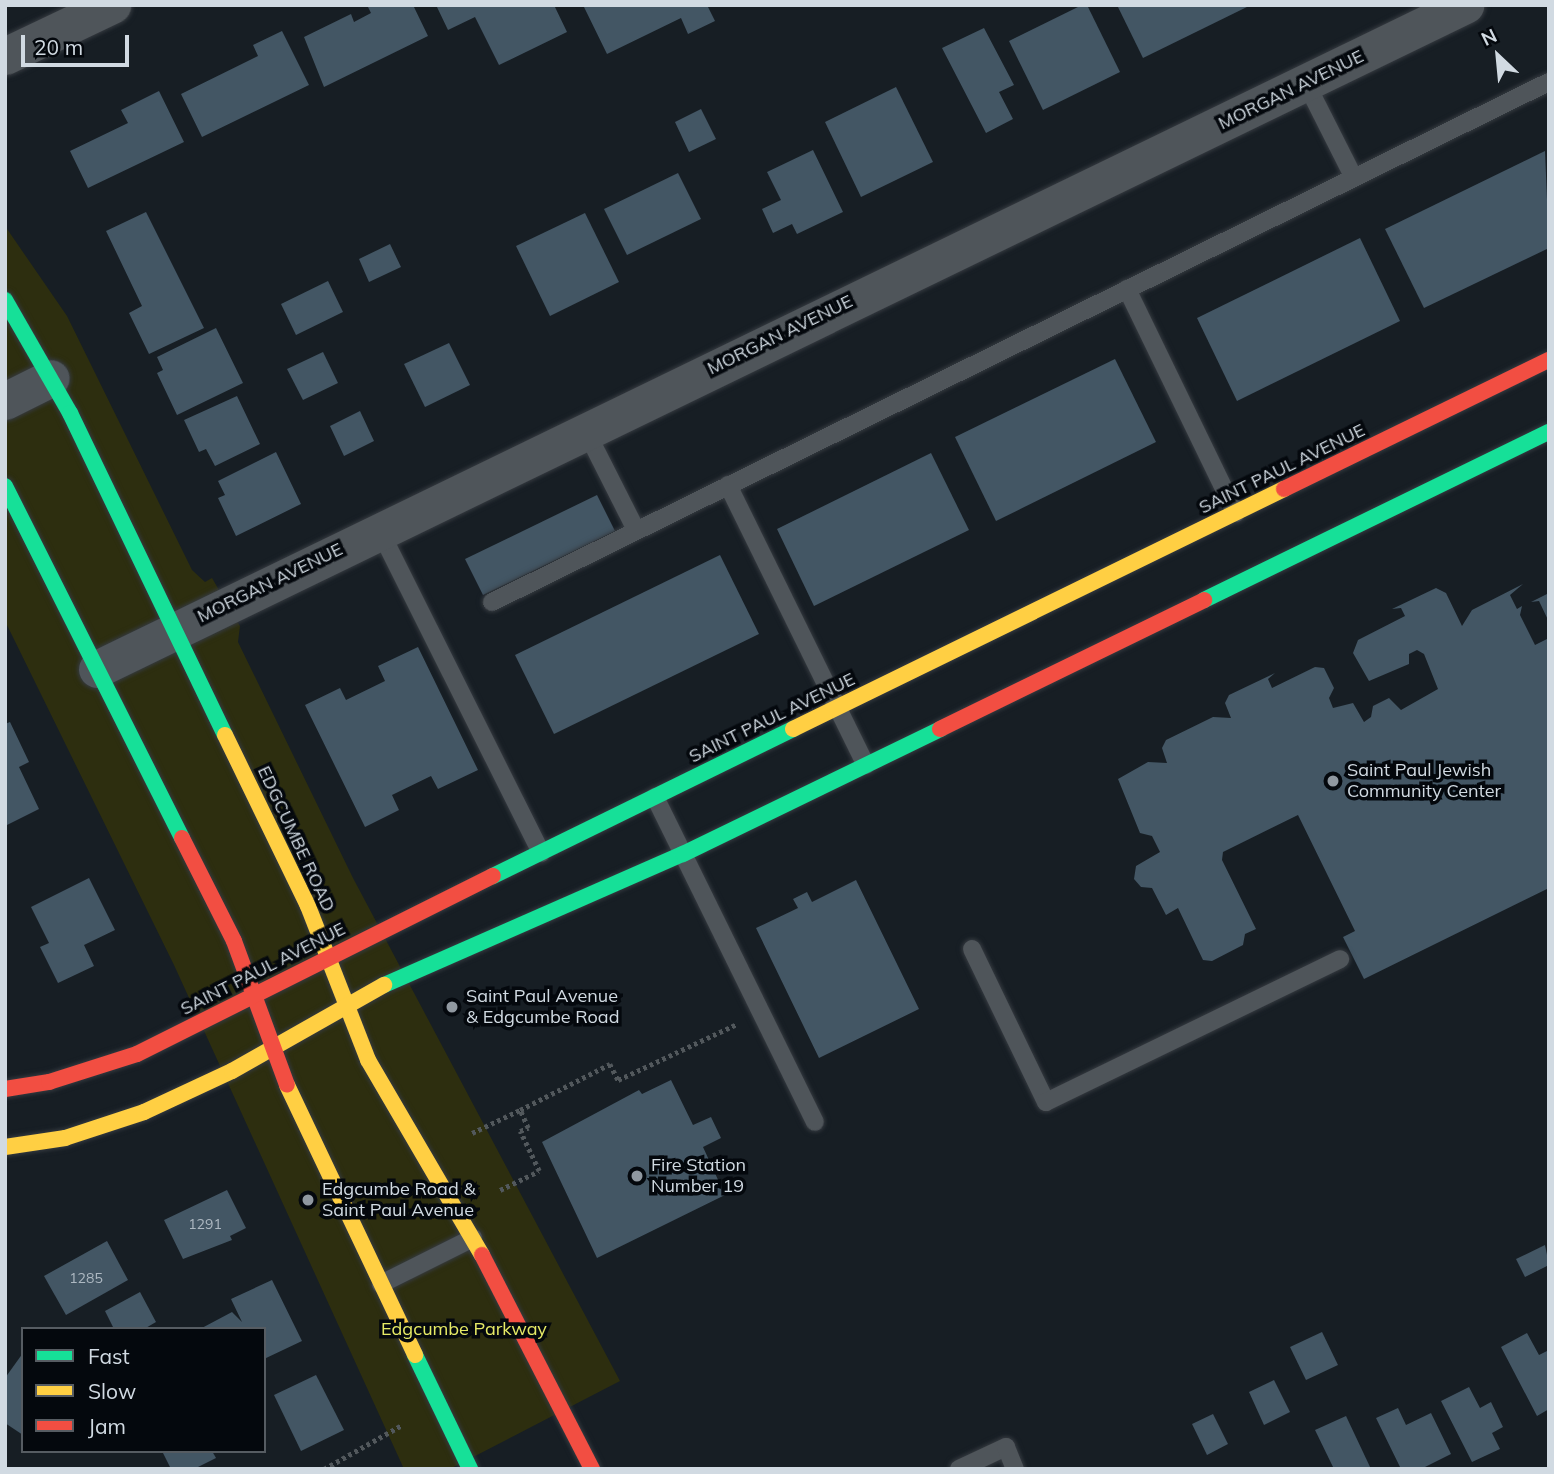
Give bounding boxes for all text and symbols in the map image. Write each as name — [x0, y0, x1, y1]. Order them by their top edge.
scale bar — [24, 21, 133, 65]
north arrow — [1463, 21, 1533, 91]
text: N — [1477, 23, 1501, 51]
text: 20 m — [34, 34, 83, 60]
street label: MORGAN AVENUE — [1215, 45, 1367, 135]
street label: MORGAN AVENUE — [704, 290, 856, 380]
street label: SAINT PAUL AVENUE — [1196, 419, 1368, 519]
street label: MORGAN AVENUE — [194, 538, 346, 628]
street label: SAINT PAUL AVENUE — [686, 668, 858, 768]
place label: Saint Paul Jewish Community Center — [1347, 760, 1501, 802]
street label: EDGCUMBE ROAD — [253, 763, 339, 915]
marker: Saint Paul Jewish Community Center — [1325, 773, 1341, 789]
street label: SAINT PAUL AVENUE — [177, 918, 349, 1020]
place label: Saint Paul Avenue & Edgcumbe Road — [466, 986, 619, 1028]
marker: Saint Paul Avenue & Edgcumbe Road — [444, 999, 460, 1015]
place label: Fire Station Number 19 — [651, 1155, 746, 1198]
marker: Fire Station Number 19 — [629, 1168, 645, 1184]
place label: Edgcumbe Road & Saint Paul Avenue — [322, 1179, 475, 1222]
marker: Edgcumbe Road & Saint Paul Avenue — [300, 1192, 316, 1208]
house number: 1291 — [188, 1216, 222, 1232]
house number: 1285 — [69, 1270, 103, 1286]
park label: Edgcumbe Parkway — [381, 1318, 547, 1340]
legend — [21, 1327, 266, 1453]
text: Fast — [88, 1343, 130, 1369]
text: Slow — [88, 1378, 136, 1404]
text: Jam — [88, 1413, 126, 1439]

